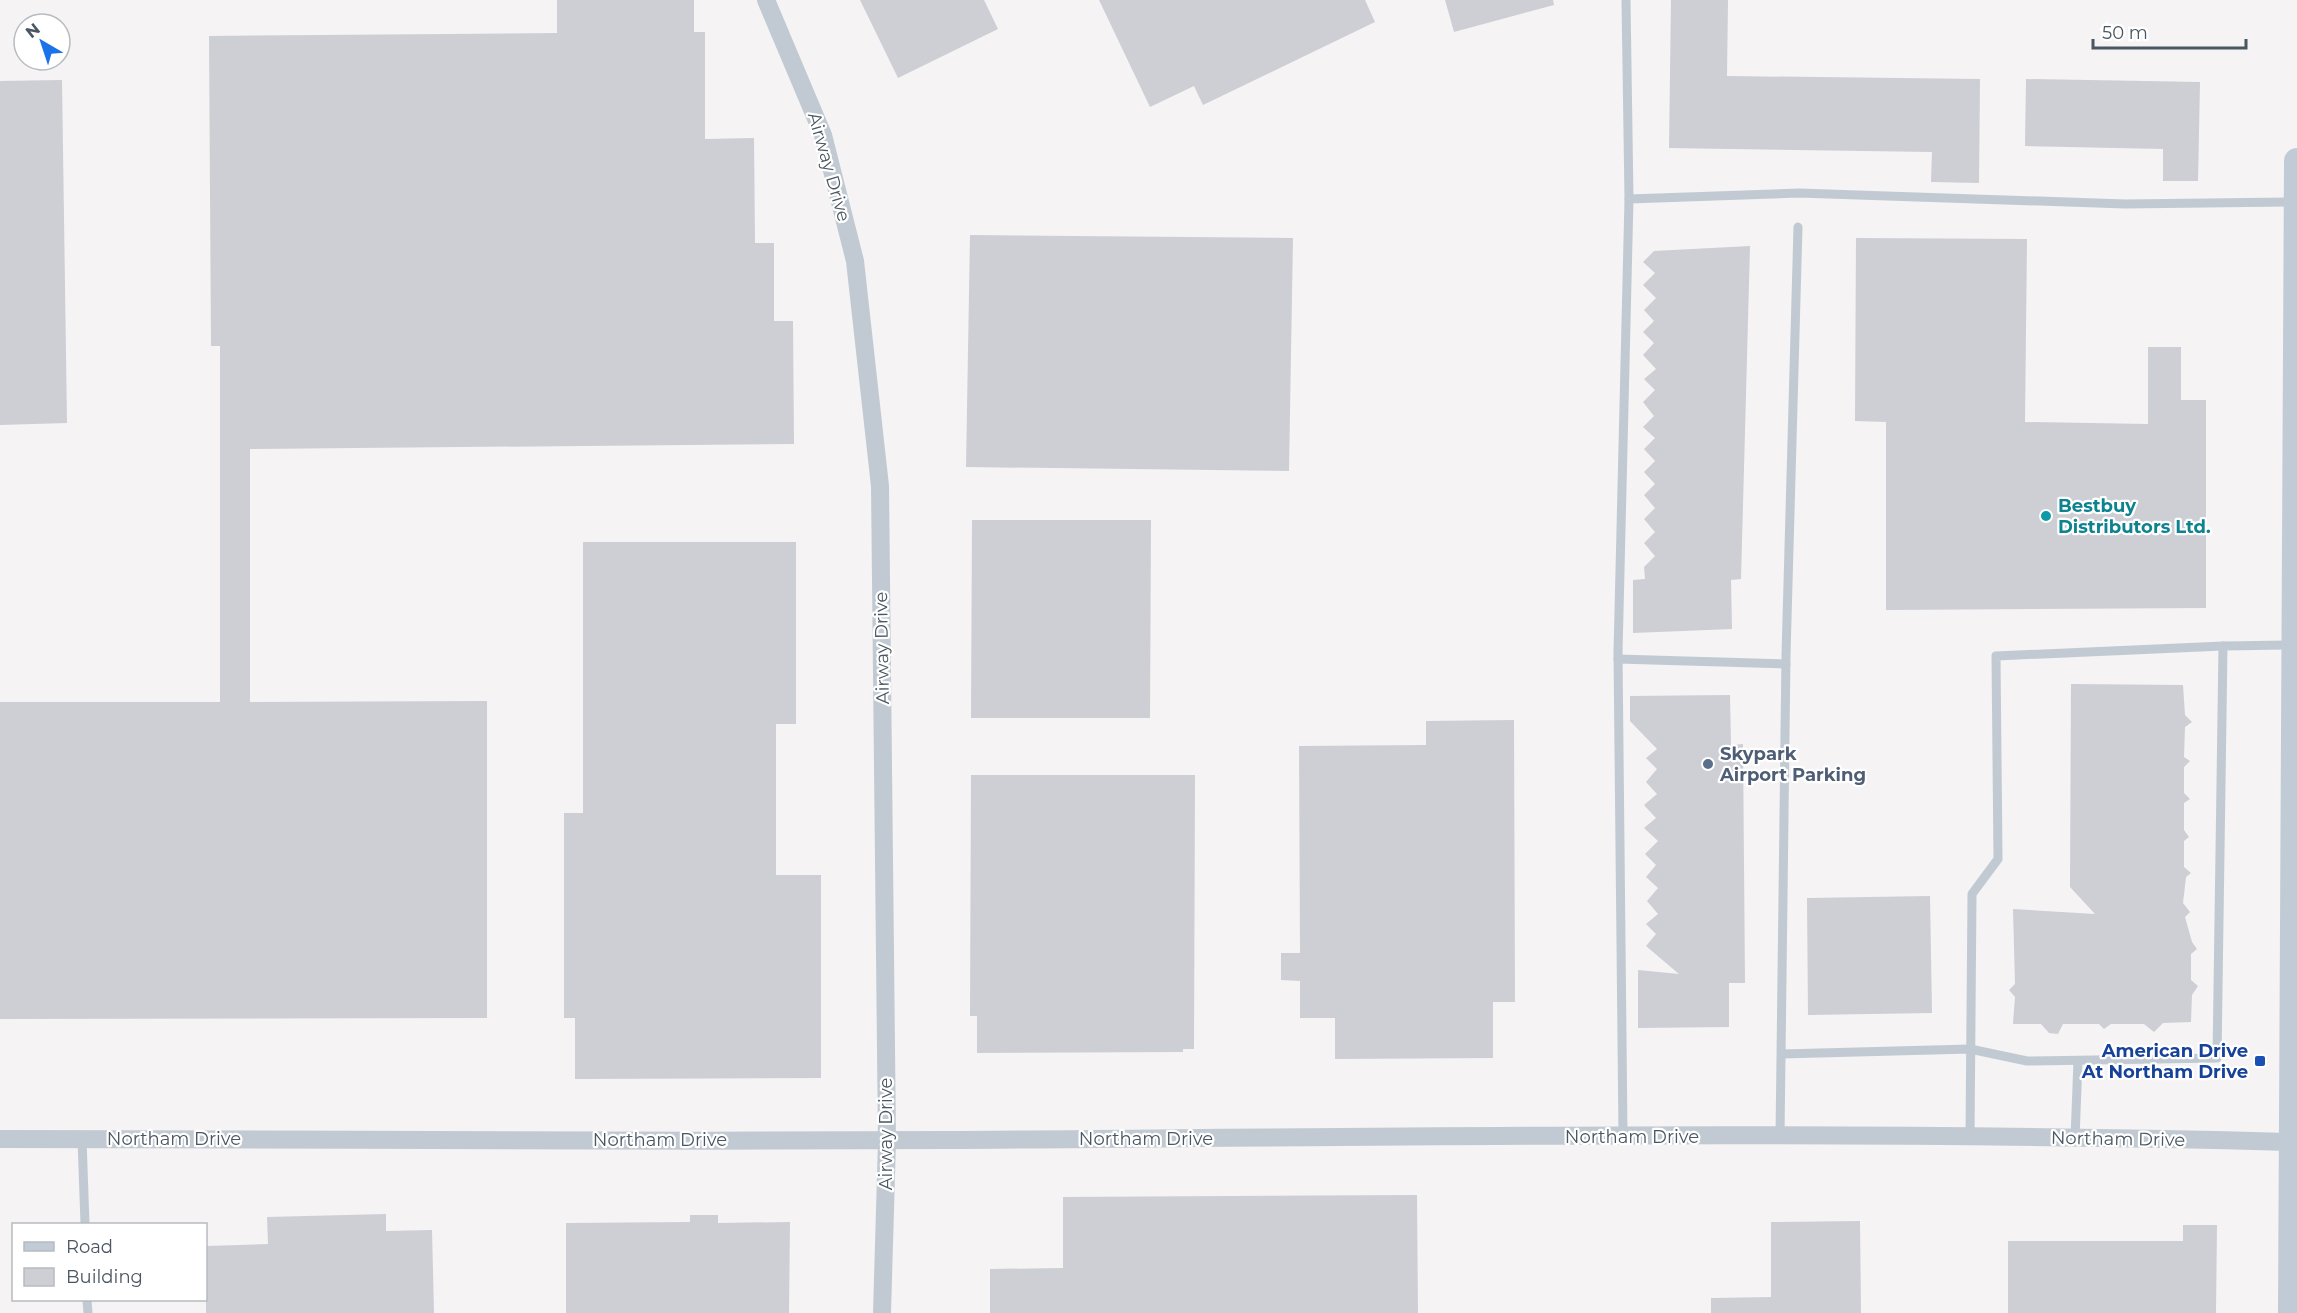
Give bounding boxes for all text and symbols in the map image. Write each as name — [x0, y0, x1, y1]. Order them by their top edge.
north arrow — [12, 12, 72, 72]
scale bar — [2093, 12, 2246, 50]
text: N — [22, 19, 44, 42]
text: 50 m — [2102, 22, 2148, 44]
street label: Airway Drive — [803, 110, 855, 224]
place label: Bestbuy Distributors Ltd. — [2058, 495, 2211, 538]
marker: Bestbuy Distributors Ltd. — [2039, 509, 2053, 523]
street label: Airway Drive — [870, 591, 894, 704]
place label: Skypark Airport Parking — [1719, 743, 1866, 786]
marker: Skypark Airport Parking — [1701, 757, 1715, 771]
place label: American Drive At Northam Drive — [2081, 1040, 2248, 1083]
marker: American Drive At Northam Drive — [2253, 1054, 2267, 1068]
street label: Airway Drive — [875, 1078, 897, 1190]
street label: Northam Drive — [1565, 1126, 1699, 1148]
street label: Northam Drive — [2051, 1127, 2186, 1151]
street label: Northam Drive — [107, 1128, 241, 1150]
street label: Northam Drive — [1079, 1128, 1213, 1150]
street label: Northam Drive — [593, 1129, 727, 1151]
legend — [12, 1223, 207, 1301]
text: Road — [66, 1236, 113, 1258]
text: Building — [66, 1266, 143, 1288]

